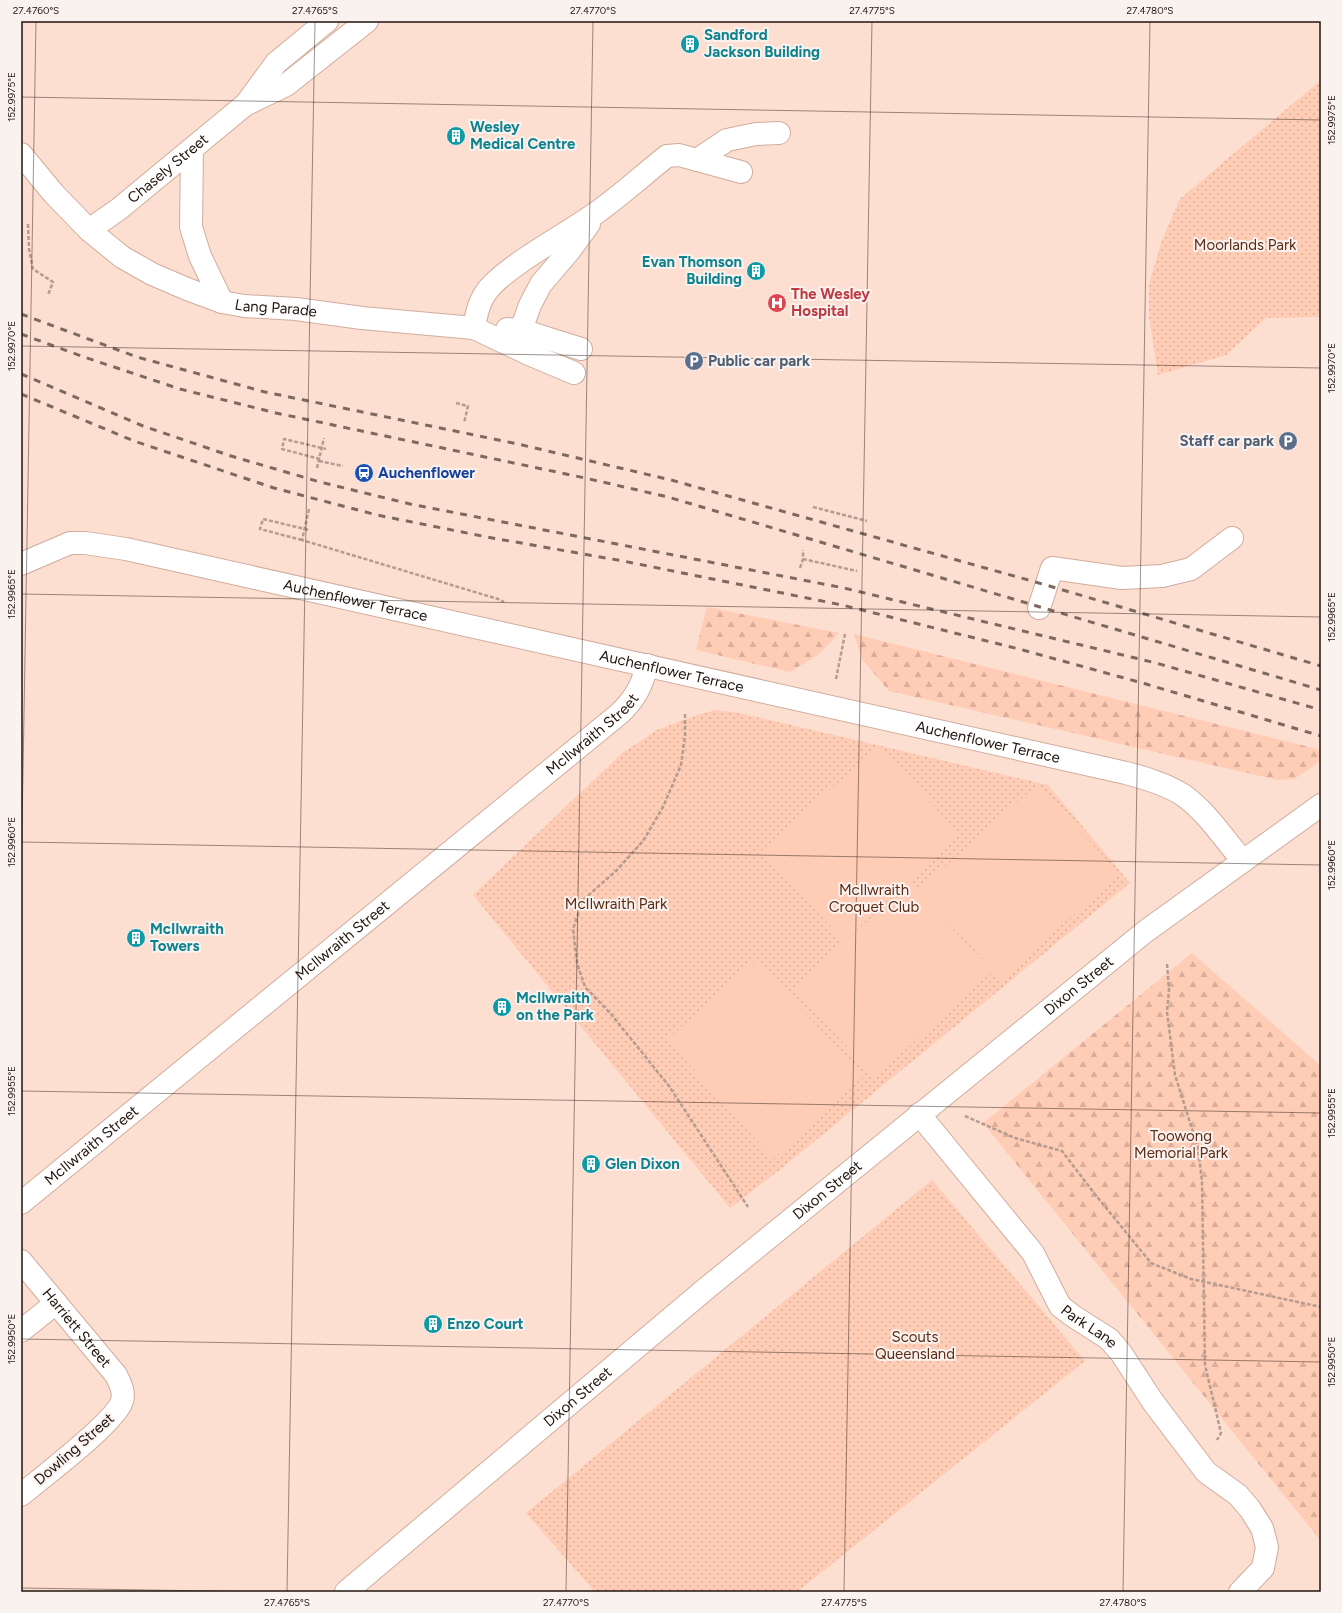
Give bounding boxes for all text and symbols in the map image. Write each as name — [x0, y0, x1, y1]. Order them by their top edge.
text: 27.4760°S — [13, 4, 59, 17]
text: 27.4765°S — [292, 4, 338, 17]
text: 27.4770°S — [570, 4, 616, 17]
text: 27.4775°S — [849, 4, 895, 17]
text: 27.4780°S — [1127, 4, 1174, 17]
place label: Sandford Jackson Building — [704, 26, 820, 61]
building icon: Sandford Jackson Building — [679, 33, 701, 55]
text: 152.9975°E — [5, 72, 18, 122]
text: 152.9975°E — [1325, 95, 1338, 145]
place label: Wesley Medical Centre — [470, 118, 576, 153]
building icon: Wesley Medical Centre — [445, 125, 467, 147]
street label: Chasely Street — [124, 130, 212, 207]
park label: Moorlands Park — [1194, 236, 1297, 254]
place label: Evan Thomson Building — [642, 253, 742, 288]
building icon: Evan Thomson Building — [745, 260, 767, 282]
place label: The Wesley Hospital — [791, 285, 870, 320]
hospital icon: The Wesley Hospital — [766, 292, 788, 314]
street label: Lang Parade — [233, 296, 318, 321]
text: 152.9970°E — [5, 321, 18, 371]
text: 152.9970°E — [1325, 343, 1338, 393]
parking icon: Public car park — [683, 350, 705, 372]
place label: Public car park — [708, 352, 810, 370]
parking icon: Staff car park — [1277, 430, 1299, 452]
place label: Staff car park — [1179, 432, 1274, 450]
station icon: Auchenflower — [353, 462, 375, 484]
place label: Auchenflower — [378, 464, 475, 482]
text: 152.9965°E — [5, 569, 18, 619]
street label: Auchenflower Terrace — [282, 576, 429, 625]
text: 152.9965°E — [1325, 592, 1338, 642]
street label: Auchenflower Terrace — [598, 646, 746, 696]
street label: McIlwraith Street — [542, 690, 643, 779]
street label: Auchenflower Terrace — [914, 717, 1062, 767]
text: 152.9960°E — [5, 817, 18, 867]
text: 152.9960°E — [1325, 840, 1338, 890]
park label: McIlwraith Croquet Club — [829, 881, 919, 916]
park label: McIlwraith Park — [565, 895, 668, 913]
street label: McIlwraith Street — [292, 896, 393, 984]
place label: McIlwraith Towers — [150, 920, 224, 955]
building icon: McIlwraith Towers — [125, 927, 147, 949]
street label: Dixon Street — [1040, 952, 1117, 1019]
place label: McIlwraith on the Park — [516, 989, 594, 1024]
building icon: McIlwraith on the Park — [491, 996, 513, 1018]
text: 152.9955°E — [5, 1066, 18, 1116]
text: 152.9955°E — [1325, 1088, 1338, 1138]
street label: McIlwraith Street — [41, 1101, 142, 1189]
park label: Toowong Memorial Park — [1134, 1127, 1229, 1162]
building icon: Glen Dixon — [580, 1153, 602, 1175]
place label: Glen Dixon — [605, 1155, 680, 1173]
street label: Dixon Street — [789, 1157, 866, 1223]
street label: Harriett Street — [38, 1284, 115, 1371]
street label: Park Lane — [1057, 1301, 1122, 1352]
building icon: Enzo Court — [422, 1313, 444, 1335]
text: 152.9950°E — [5, 1314, 18, 1364]
place label: Enzo Court — [447, 1315, 524, 1333]
park label: Scouts Queensland — [875, 1328, 955, 1363]
text: 152.9950°E — [1325, 1337, 1338, 1387]
street label: Dixon Street — [540, 1363, 616, 1431]
street label: Dowling Street — [30, 1409, 118, 1489]
text: 27.4765°S — [264, 1596, 310, 1609]
text: 27.4770°S — [543, 1596, 589, 1609]
text: 27.4775°S — [821, 1596, 867, 1609]
text: 27.4780°S — [1100, 1596, 1147, 1609]

